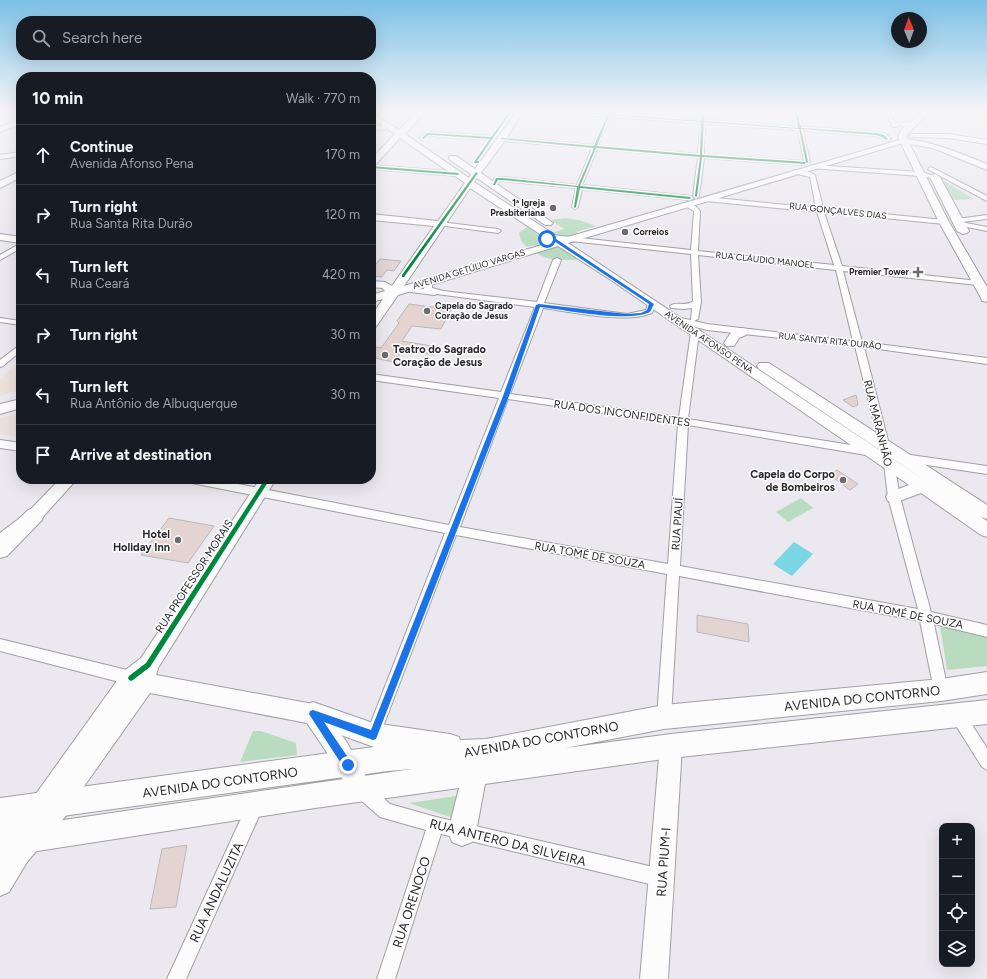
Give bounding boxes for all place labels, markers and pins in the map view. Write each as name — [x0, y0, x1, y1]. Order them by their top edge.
place label: 1ª Igreja Presbiteriana — [490, 197, 545, 218]
marker: 1ª Igreja Presbiteriana — [548, 203, 558, 213]
place label: Correios — [633, 226, 669, 237]
marker: Correios — [620, 227, 630, 237]
place label: Premier Tower — [849, 266, 910, 277]
marker: Premier Tower — [912, 266, 924, 278]
place label: Capela do Sagrado Coração de Jesus — [435, 300, 513, 321]
marker: Capela do Sagrado Coração de Jesus — [422, 306, 432, 316]
place label: Teatro do Sagrado Coração de Jesus — [393, 343, 487, 369]
marker: Teatro do Sagrado Coração de Jesus — [380, 350, 390, 360]
place label: Capela do Corpo de Bombeiros — [750, 468, 836, 494]
marker: Capela do Corpo de Bombeiros — [838, 475, 848, 485]
place label: Hotel Holiday Inn — [113, 528, 170, 554]
marker: Hotel Holiday Inn — [173, 535, 183, 545]

